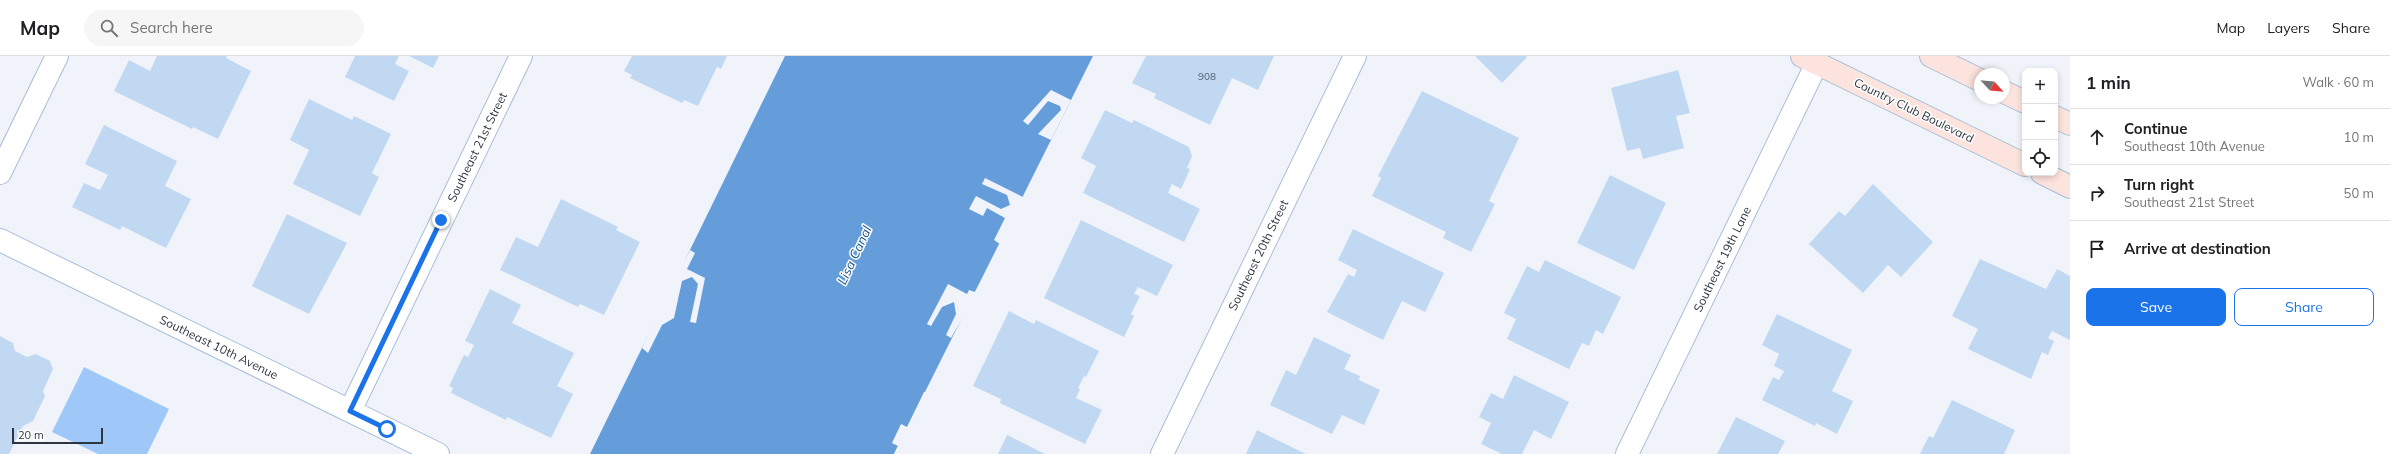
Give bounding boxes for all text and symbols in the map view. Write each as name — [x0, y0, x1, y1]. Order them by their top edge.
search box — [84, 10, 364, 46]
text: Map — [20, 16, 60, 40]
icon: search — [98, 17, 120, 39]
text: Search here — [130, 18, 213, 37]
text: Map — [2216, 19, 2245, 37]
text: Layers — [2267, 19, 2310, 37]
text: Share — [2332, 19, 2370, 37]
north arrow — [1974, 68, 2010, 104]
map controls — [2022, 68, 2058, 176]
button: + — [2022, 68, 2058, 104]
house number: 908 — [1198, 70, 1216, 83]
text: 1 min — [2086, 72, 2131, 93]
street label: Country Club Boulevard — [1852, 74, 1976, 146]
text: Walk · 60 m — [2303, 74, 2374, 90]
street label: Southeast 21st Street — [444, 90, 510, 204]
button: − — [2022, 104, 2058, 140]
text: Continue — [2124, 119, 2187, 138]
icon: ahead — [2086, 126, 2108, 148]
text: 10 m — [2344, 129, 2374, 145]
text: Southeast 10th Avenue — [2124, 138, 2265, 154]
button: locate — [2022, 140, 2058, 176]
text: Turn right — [2124, 175, 2194, 194]
icon: right — [2086, 182, 2108, 204]
text: 50 m — [2344, 185, 2374, 201]
text: Southeast 21st Street — [2124, 194, 2254, 210]
street label: Southeast 20th Street — [1225, 197, 1291, 313]
street label: Southeast 19th Lane — [1690, 204, 1754, 314]
route end — [432, 211, 450, 229]
water label: Lisa Canal — [833, 222, 875, 287]
icon: arrive — [2086, 238, 2108, 260]
text: Arrive at destination — [2124, 239, 2271, 258]
button: Save — [2086, 288, 2226, 326]
button: Share — [2234, 288, 2374, 326]
street label: Southeast 10th Avenue — [157, 312, 281, 382]
route start — [378, 420, 396, 438]
scale bar — [12, 426, 103, 445]
text: 20 m — [18, 428, 44, 442]

